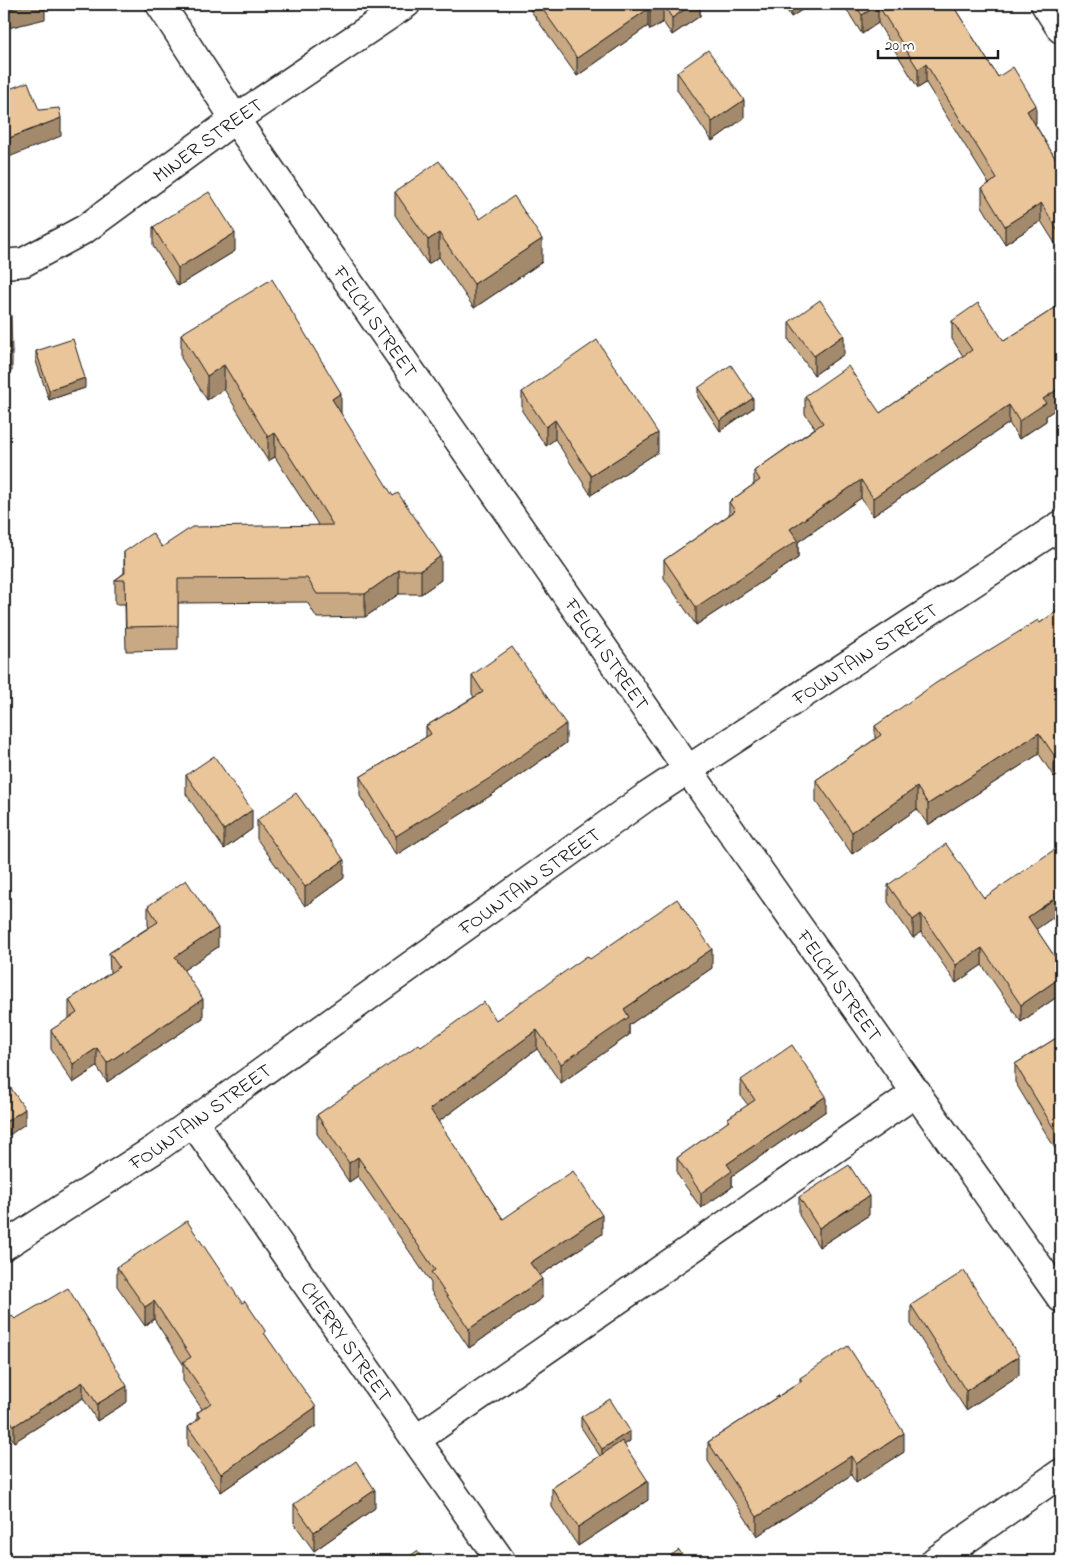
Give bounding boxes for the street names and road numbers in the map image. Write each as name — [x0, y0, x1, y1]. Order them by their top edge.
street label: MINER STREET — [148, 92, 270, 191]
street label: FELCH STREET — [324, 260, 423, 385]
street label: FELCH STREET — [555, 592, 655, 717]
street label: FOUNTAIN STREET — [787, 597, 945, 715]
street label: FOUNTAIN STREET — [453, 822, 608, 944]
street label: FELCH STREET — [788, 924, 888, 1049]
street label: FOUNTAIN STREET — [123, 1058, 279, 1179]
street label: CHERRY STREET — [292, 1276, 398, 1409]

